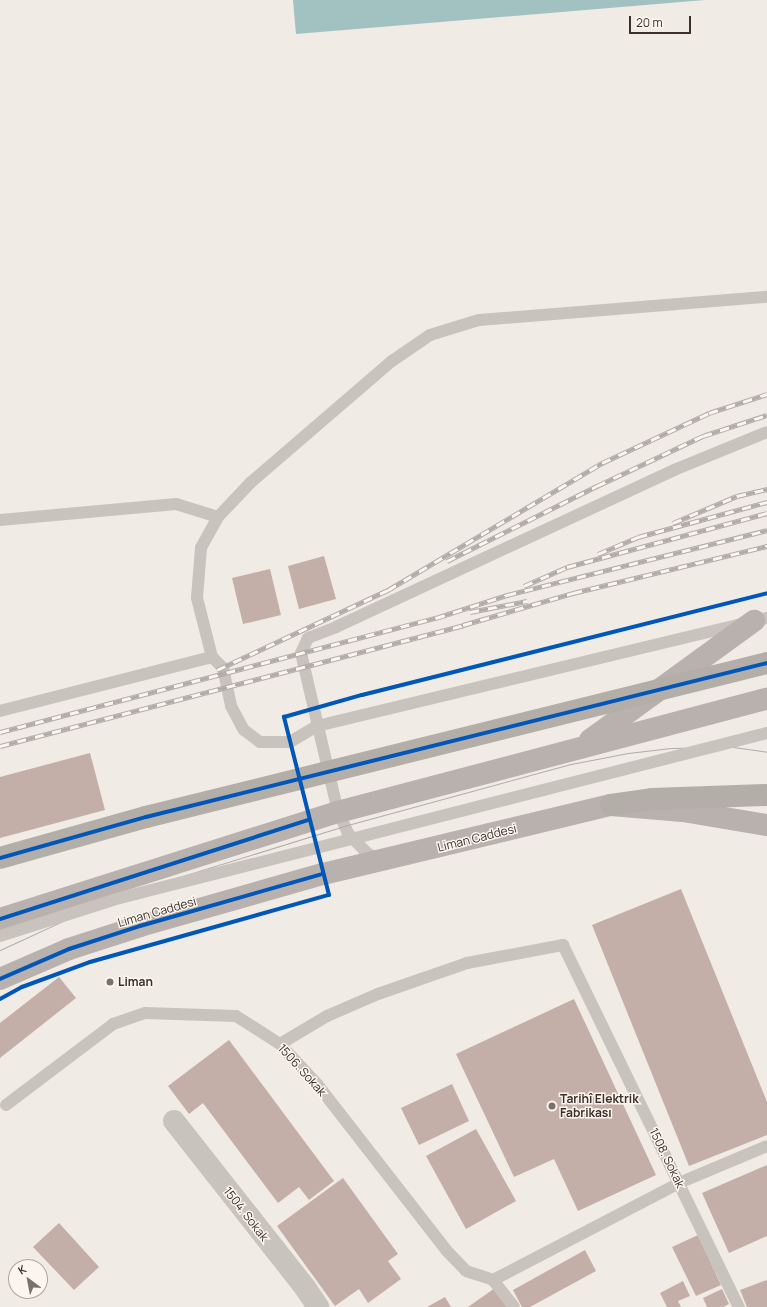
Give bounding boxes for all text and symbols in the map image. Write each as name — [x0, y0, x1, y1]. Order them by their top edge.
scale bar — [631, 8, 693, 34]
text: 20 m — [636, 14, 663, 31]
street label: Liman Caddesi — [436, 821, 518, 855]
street label: Liman Caddesi — [116, 894, 198, 930]
place label: Liman — [118, 975, 153, 989]
marker: Liman — [105, 977, 115, 987]
street label: 1506. Sokak — [275, 1041, 329, 1099]
place label: Tarihî Elektrik Fabrikası — [560, 1092, 639, 1120]
marker: Tarihî Elektrik Fabrikası — [547, 1101, 557, 1111]
street label: 1508. Sokak — [646, 1126, 688, 1190]
street label: 1504. Sokak — [221, 1184, 271, 1244]
north arrow — [8, 1259, 48, 1299]
text: K — [15, 1261, 29, 1277]

